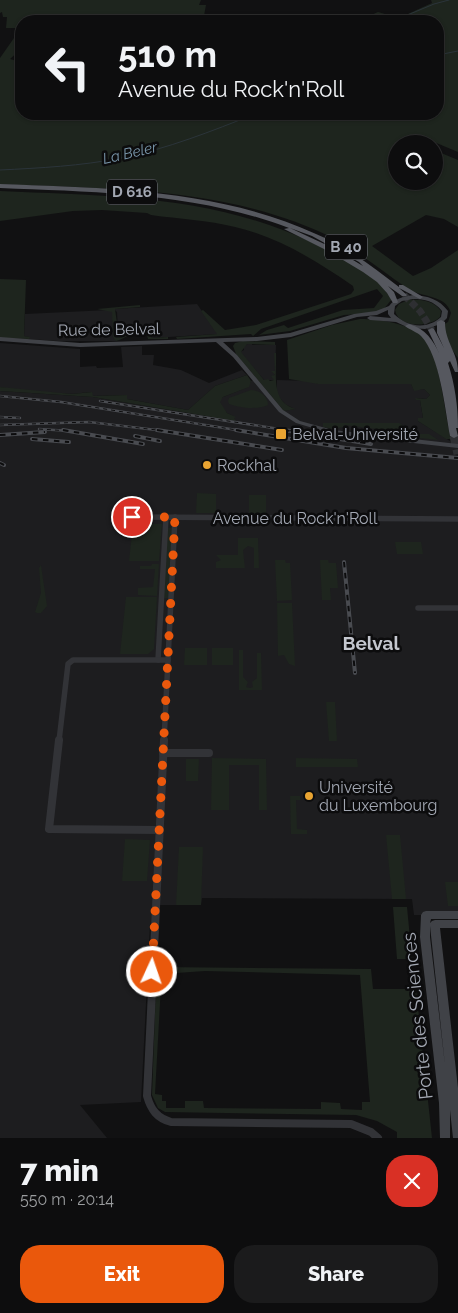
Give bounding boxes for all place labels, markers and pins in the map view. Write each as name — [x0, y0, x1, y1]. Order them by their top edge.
place label: Belval-Université — [292, 425, 418, 444]
marker: Belval-Université — [274, 427, 288, 441]
place label: Rockhal — [217, 456, 277, 475]
marker: Rockhal — [201, 459, 213, 471]
pin — [111, 496, 153, 538]
place label: Université du Luxembourg — [319, 778, 437, 815]
marker: Université du Luxembourg — [303, 790, 315, 802]

